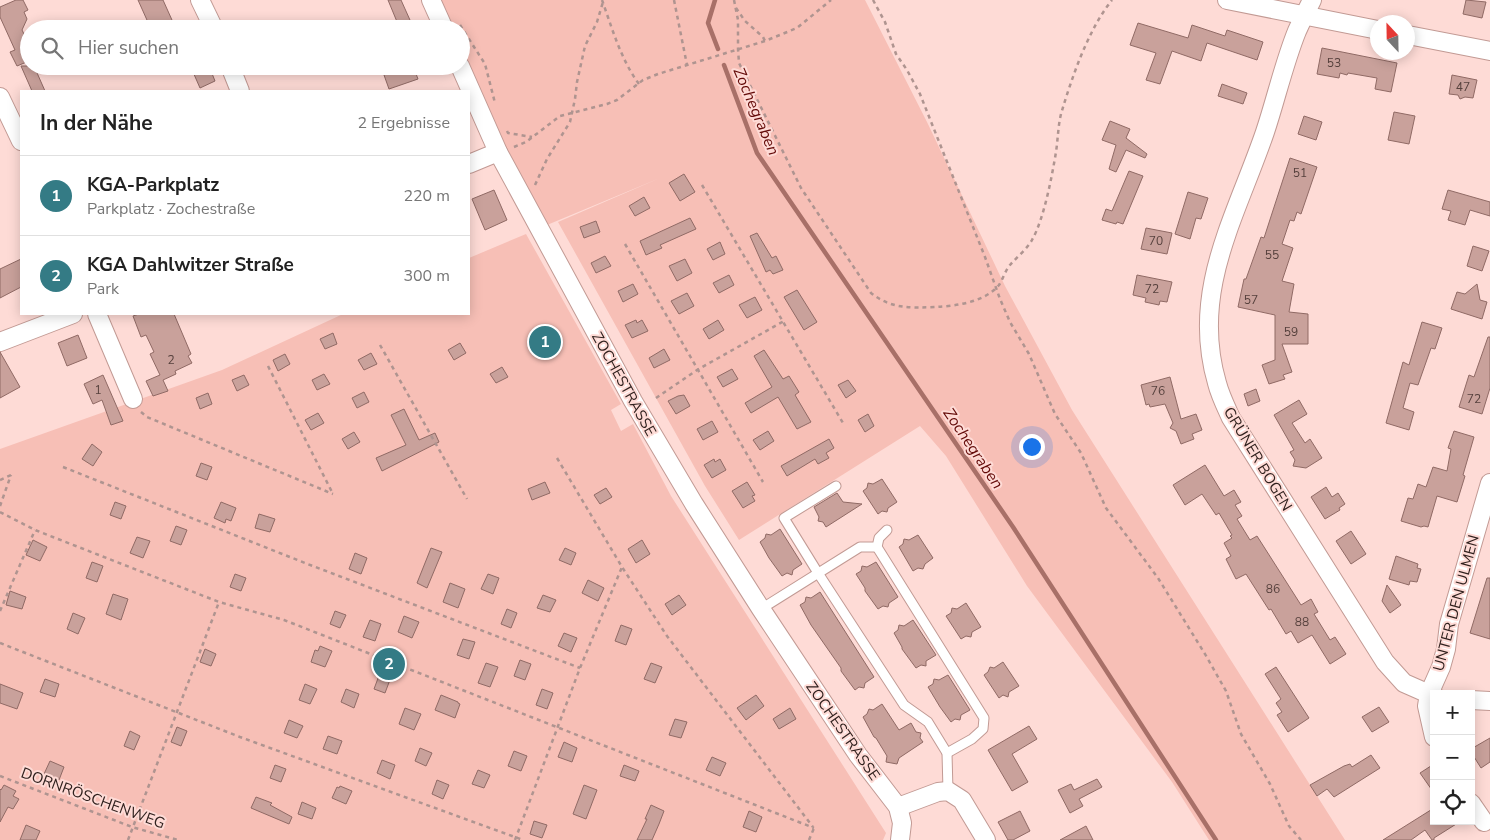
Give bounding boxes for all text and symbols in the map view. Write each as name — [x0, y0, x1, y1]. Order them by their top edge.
north arrow — [1370, 15, 1415, 60]
search box — [20, 20, 470, 75]
icon: search — [38, 34, 66, 62]
text: Hier suchen — [78, 35, 179, 61]
house number: 53 — [1327, 55, 1341, 71]
water label: Zochegraben — [728, 64, 784, 159]
house number: 47 — [1456, 79, 1470, 95]
text: In der Nähe — [40, 109, 153, 137]
text: 2 Ergebnisse — [357, 112, 450, 134]
house number: 51 — [1293, 165, 1307, 181]
text: KGA-Parkplatz — [87, 172, 219, 198]
text: 1 — [51, 185, 61, 207]
text: 220 m — [403, 185, 450, 207]
text: Parkplatz · Zochestraße — [87, 198, 255, 220]
house number: 70 — [1149, 233, 1163, 249]
house number: 55 — [1265, 247, 1279, 263]
text: KGA Dahlwitzer Straße — [87, 252, 294, 278]
text: 2 — [51, 265, 61, 287]
text: 300 m — [403, 265, 450, 287]
text: Park — [87, 278, 119, 300]
house number: 72 — [1145, 281, 1159, 297]
house number: 57 — [1244, 292, 1258, 308]
pin: 1 — [529, 323, 561, 361]
house number: 59 — [1284, 324, 1298, 340]
street label: ZOCHESTRASSE — [587, 328, 661, 440]
house number: 2 — [167, 352, 175, 368]
house number: 1 — [94, 382, 102, 398]
house number: 76 — [1151, 383, 1165, 399]
house number: 72 — [1467, 391, 1481, 407]
street label: GRÜNER BOGEN — [1219, 403, 1297, 515]
water label: Zochegraben — [938, 404, 1008, 493]
your location — [1019, 434, 1045, 460]
street label: UNTER DEN ULMEN — [1428, 533, 1484, 673]
house number: 86 — [1266, 581, 1280, 597]
house number: 88 — [1295, 614, 1309, 630]
pin: 2 — [373, 645, 405, 683]
street label: ZOCHESTRASSE — [801, 678, 885, 784]
map controls — [1430, 690, 1475, 825]
button: + — [1430, 690, 1475, 735]
button: − — [1430, 735, 1475, 780]
street label: DORNRÖSCHENWEG — [18, 763, 168, 833]
button: locate — [1430, 780, 1475, 825]

